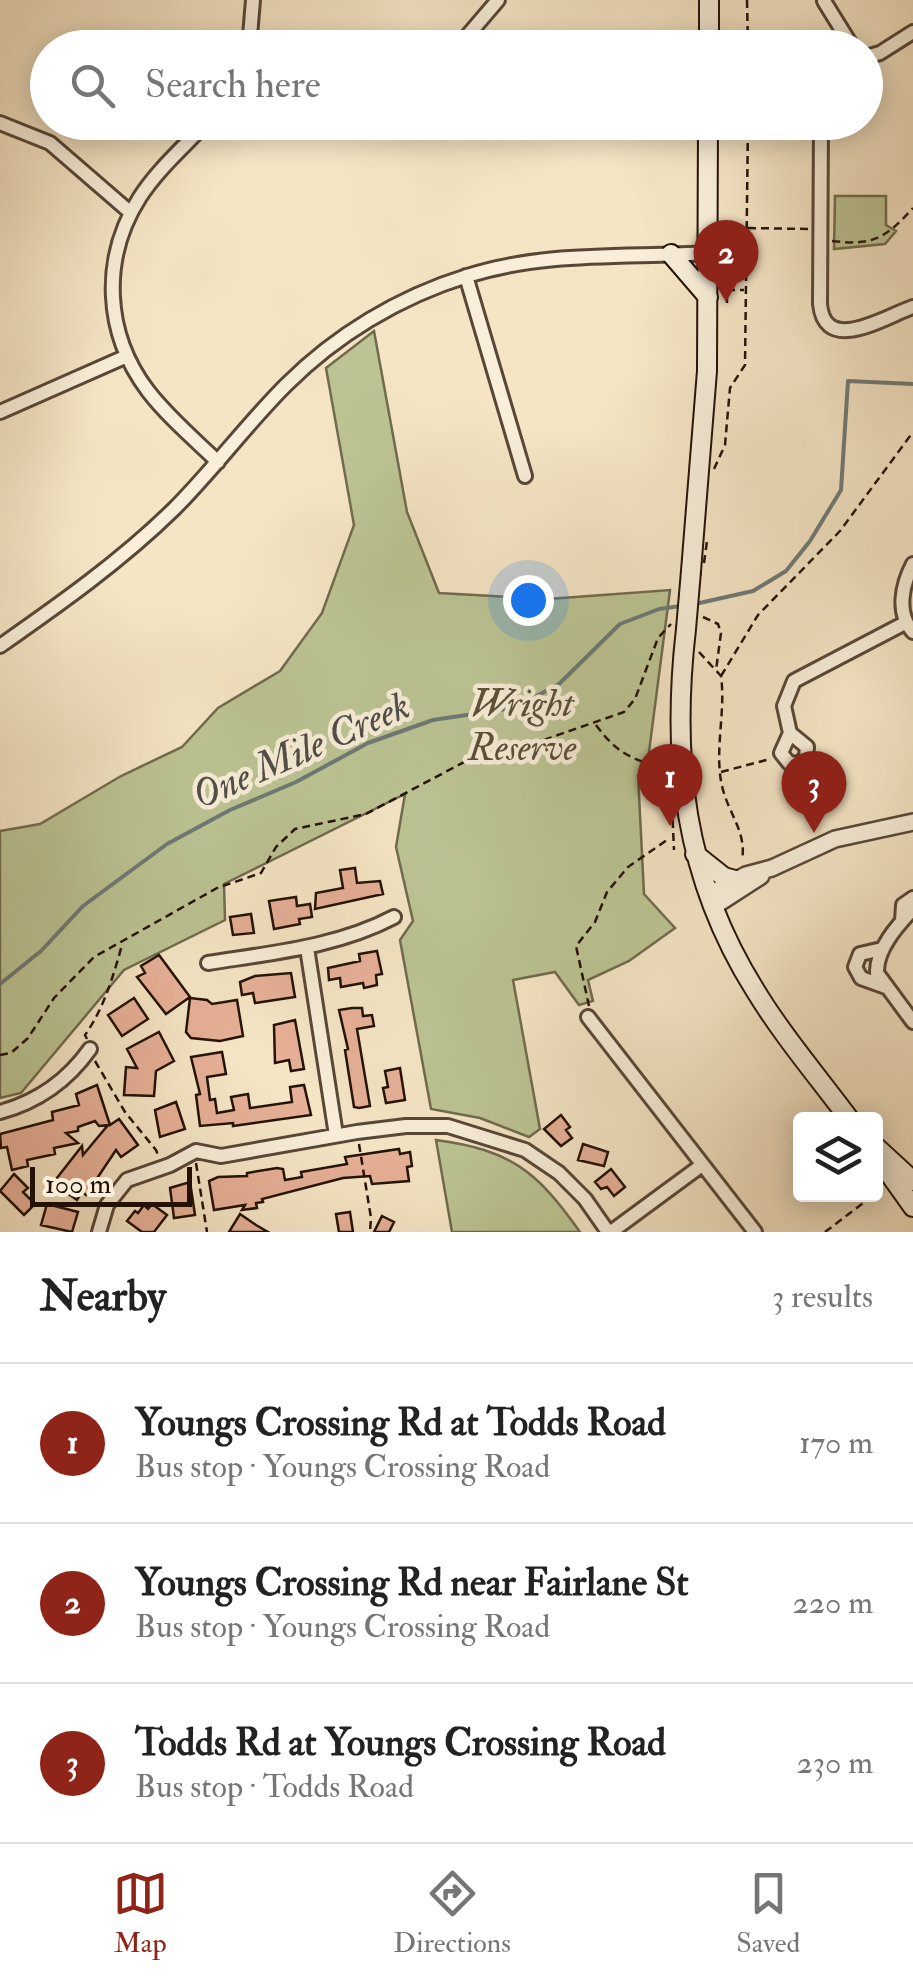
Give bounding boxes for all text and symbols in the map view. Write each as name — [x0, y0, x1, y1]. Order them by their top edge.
search box — [30, 30, 883, 140]
icon: search — [65, 58, 120, 113]
text: Search here — [145, 61, 321, 109]
pin: 2 — [694, 220, 758, 302]
your location — [503, 575, 554, 626]
water label: One Mile Creek — [184, 680, 418, 822]
park label: Wright Reserve — [467, 680, 576, 772]
pin: 1 — [638, 744, 702, 826]
pin: 3 — [782, 750, 846, 833]
map controls — [793, 1112, 883, 1202]
button: layers — [793, 1112, 883, 1202]
scale bar — [30, 1162, 192, 1206]
text: 100 m — [45, 1167, 111, 1202]
text: Nearby — [40, 1271, 166, 1323]
text: 3 results — [772, 1277, 873, 1317]
text: Youngs Crossing Rd at Todds Road — [135, 1399, 666, 1447]
text: 1 — [67, 1423, 78, 1463]
text: 170 m — [799, 1423, 873, 1463]
text: Bus stop · Youngs Crossing Road — [135, 1447, 550, 1487]
text: Youngs Crossing Rd near Fairlane St — [135, 1559, 689, 1607]
text: 2 — [64, 1583, 81, 1623]
text: 220 m — [793, 1583, 873, 1623]
text: Bus stop · Youngs Crossing Road — [135, 1607, 550, 1647]
text: Todds Rd at Youngs Crossing Road — [135, 1719, 666, 1767]
text: 3 — [66, 1743, 79, 1783]
text: 230 m — [797, 1743, 873, 1783]
text: Bus stop · Todds Road — [135, 1767, 414, 1807]
tab: Map — [113, 1866, 168, 1961]
tab: Directions — [393, 1866, 511, 1961]
tab: Saved — [736, 1866, 800, 1961]

